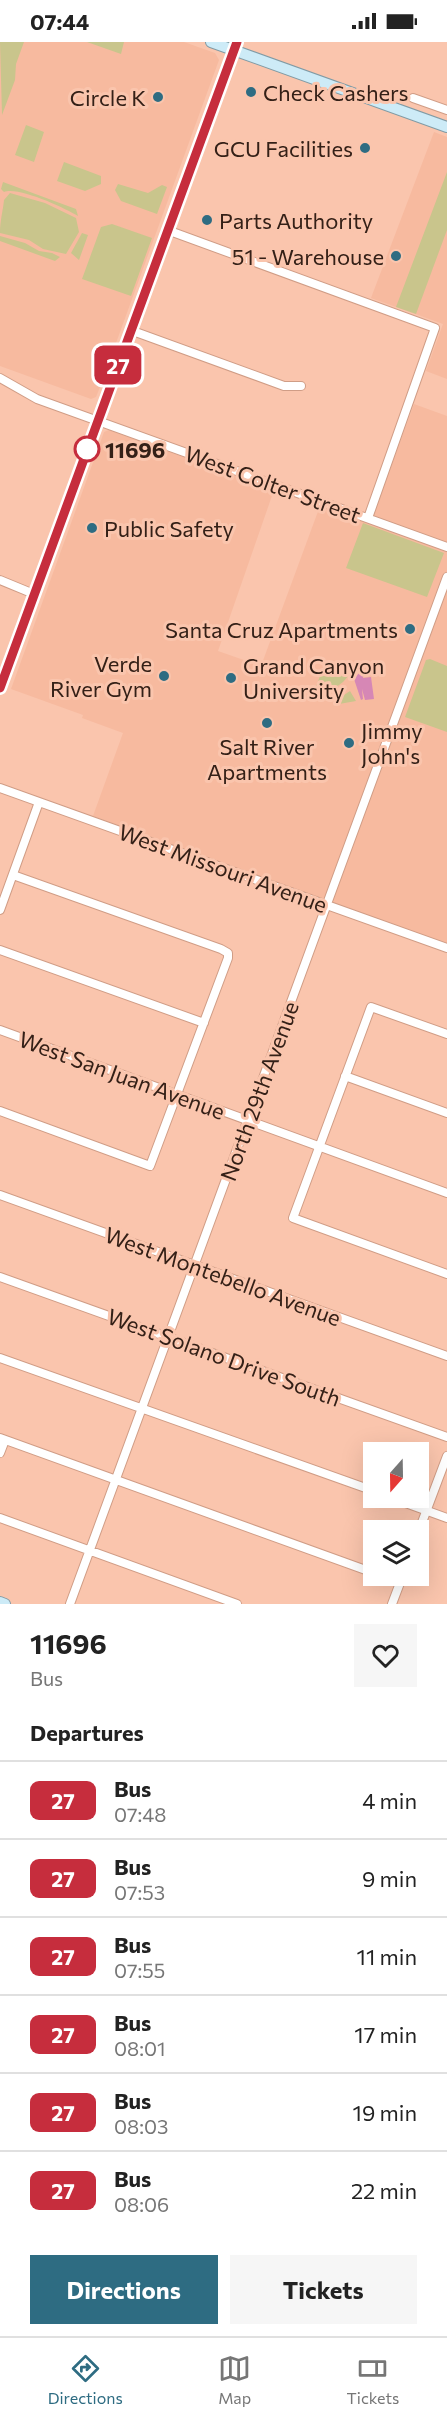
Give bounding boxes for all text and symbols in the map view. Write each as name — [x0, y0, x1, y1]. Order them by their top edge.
text: 07:44 — [30, 8, 89, 35]
place label: Check Cashers — [263, 79, 409, 106]
place label: Circle K — [70, 84, 146, 111]
marker: Check Cashers — [244, 85, 258, 99]
marker: Circle K — [151, 90, 165, 104]
place label: GCU Facilities — [214, 135, 353, 162]
marker: GCU Facilities — [358, 141, 372, 155]
place label: Parts Authority — [219, 207, 373, 234]
marker: Parts Authority — [200, 213, 214, 227]
place label: 51 - Warehouse — [232, 243, 384, 270]
marker: 51 - Warehouse — [389, 249, 403, 263]
line badge: 27 — [91, 346, 145, 384]
text: 27 — [106, 353, 130, 378]
marker: 11696 — [74, 436, 100, 462]
place label: 11696 — [105, 436, 165, 463]
street label: West Colter Street — [181, 440, 365, 528]
place label: Public Safety — [104, 515, 234, 542]
marker: Public Safety — [85, 521, 99, 535]
place label: Santa Cruz Apartments — [165, 616, 398, 643]
marker: Santa Cruz Apartments — [403, 622, 417, 636]
place label: Verde River Gym — [50, 650, 152, 702]
place label: Grand Canyon University — [243, 652, 384, 704]
marker: Verde River Gym — [157, 669, 171, 683]
marker: Grand Canyon University — [224, 671, 238, 685]
marker: Salt River Apartments — [260, 716, 274, 730]
place label: Jimmy John's — [361, 717, 423, 769]
place label: Salt River Apartments — [207, 733, 327, 785]
marker: Jimmy John's — [342, 736, 356, 750]
street label: West Missouri Avenue — [115, 818, 331, 918]
street label: North 29th Avenue — [214, 998, 304, 1184]
street label: West San Juan Avenue — [15, 1025, 229, 1125]
street label: West Montebello Avenue — [101, 1221, 345, 1331]
street label: West Solano Drive South — [104, 1302, 344, 1412]
north arrow — [363, 1442, 429, 1508]
map controls — [363, 1442, 429, 1586]
button: layers — [363, 1520, 429, 1586]
button: heart — [354, 1624, 417, 1687]
text: 11696 — [30, 1626, 107, 1660]
text: Bus — [30, 1666, 63, 1690]
text: Departures — [30, 1719, 144, 1746]
text: Bus — [114, 1775, 151, 1802]
text: 4 min — [362, 1787, 417, 1814]
text: 27 — [51, 1788, 75, 1813]
text: 07:48 — [114, 1802, 166, 1826]
text: Bus — [114, 1853, 151, 1880]
text: 9 min — [362, 1865, 417, 1892]
text: 27 — [51, 1866, 75, 1891]
text: 07:53 — [114, 1880, 165, 1904]
text: Bus — [114, 1931, 151, 1958]
text: 11 min — [357, 1943, 417, 1970]
text: 27 — [51, 1944, 75, 1969]
text: 07:55 — [114, 1958, 165, 1982]
text: Bus — [114, 2009, 151, 2036]
text: 17 min — [354, 2021, 417, 2048]
text: 27 — [51, 2022, 75, 2047]
text: 08:01 — [114, 2036, 166, 2060]
text: Bus — [114, 2087, 151, 2114]
text: 19 min — [353, 2099, 417, 2126]
text: 27 — [51, 2100, 75, 2125]
text: 08:03 — [114, 2114, 168, 2138]
text: Bus — [114, 2165, 151, 2192]
text: 22 min — [351, 2177, 417, 2204]
text: 27 — [51, 2178, 75, 2203]
text: 08:06 — [114, 2192, 169, 2216]
button: Directions — [30, 2255, 218, 2324]
button: Tickets — [230, 2255, 417, 2324]
tab: Directions — [48, 2352, 123, 2407]
tab: Map — [218, 2352, 251, 2407]
tab: Tickets — [347, 2352, 399, 2407]

